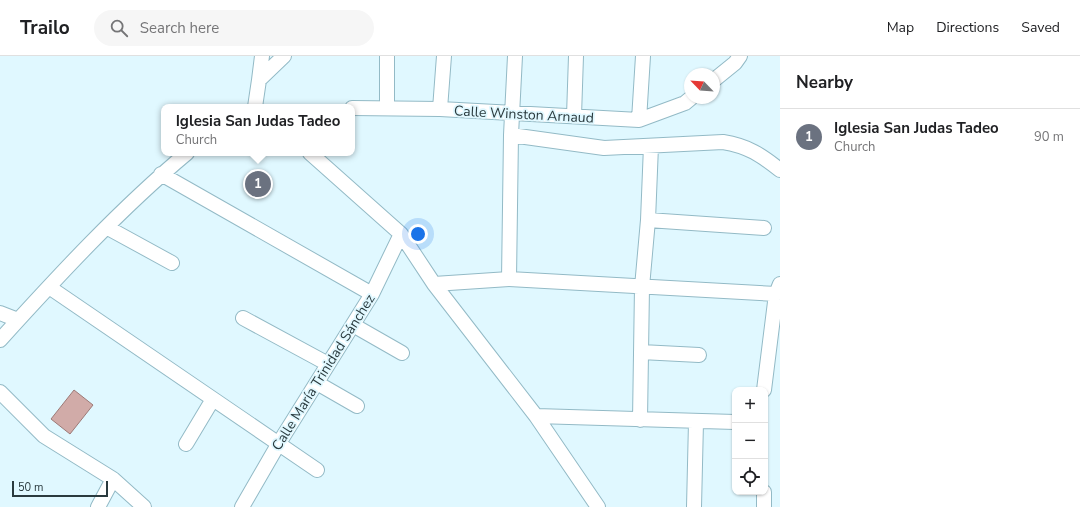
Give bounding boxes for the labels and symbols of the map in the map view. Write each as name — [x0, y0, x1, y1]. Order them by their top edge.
north arrow — [684, 68, 720, 104]
street label: Calle Winston Arnaud — [454, 101, 594, 128]
pin: 1 — [245, 169, 271, 199]
your location — [408, 224, 428, 244]
street label: Calle María Trinidad Sánchez — [267, 290, 380, 454]
scale bar — [12, 479, 108, 498]

